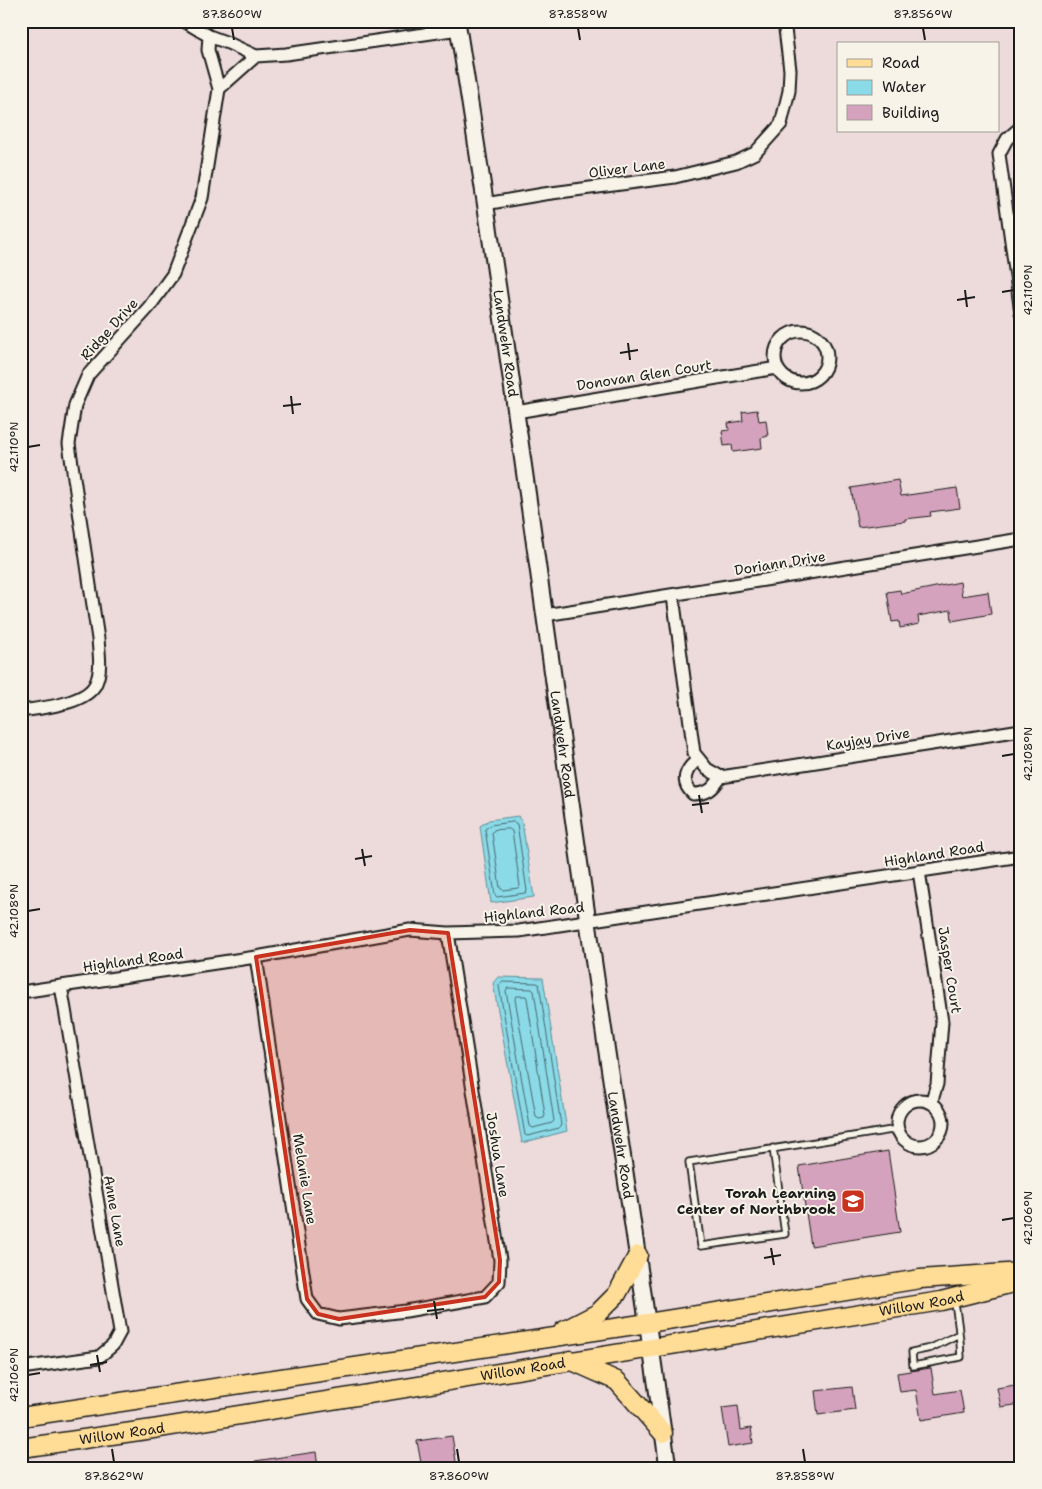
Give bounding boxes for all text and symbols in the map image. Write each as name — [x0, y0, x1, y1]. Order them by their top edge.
text: 87.860°W — [202, 6, 262, 22]
text: 87.858°W — [548, 6, 608, 22]
text: 87.856°W — [893, 6, 953, 22]
legend — [837, 42, 1000, 132]
text: Road — [882, 53, 920, 73]
text: Water — [882, 77, 926, 97]
text: Building — [882, 103, 939, 123]
street label: Oliver Lane — [588, 154, 666, 182]
text: 42.110°N — [1020, 265, 1036, 315]
street label: Landwehr Road — [489, 288, 523, 398]
street label: Ridge Drive — [76, 294, 142, 364]
street label: Donovan Glen Court — [575, 355, 713, 395]
text: 42.110°N — [6, 422, 22, 472]
street label: Doriann Drive — [733, 547, 827, 579]
street label: Landwehr Road — [546, 689, 579, 799]
street label: Kayjay Drive — [825, 723, 911, 755]
text: 42.108°N — [1020, 727, 1036, 781]
street label: Highland Road — [883, 837, 986, 871]
text: 42.108°N — [6, 884, 22, 938]
street label: Highland Road — [483, 898, 585, 926]
street label: Jasper Court — [934, 925, 966, 1015]
street label: Highland Road — [82, 944, 184, 976]
street label: Landwehr Road — [604, 1090, 638, 1200]
street label: Joshua Lane — [482, 1111, 514, 1199]
street label: Melanie Lane — [289, 1132, 321, 1226]
street label: Anne Lane — [100, 1174, 130, 1248]
place label: Torah Learning Center of Northbrook — [677, 1184, 836, 1218]
school or university icon: Torah Learning Center of Northbrook — [840, 1188, 866, 1214]
text: 42.106°N — [1020, 1191, 1036, 1245]
street label: Willow Road — [878, 1287, 966, 1320]
text: 42.106°N — [6, 1348, 22, 1402]
street label: Willow Road — [479, 1353, 567, 1385]
street label: Willow Road — [78, 1418, 166, 1449]
text: 87.862°W — [84, 1468, 144, 1484]
text: 87.860°W — [429, 1468, 489, 1484]
text: 87.858°W — [775, 1468, 835, 1484]

